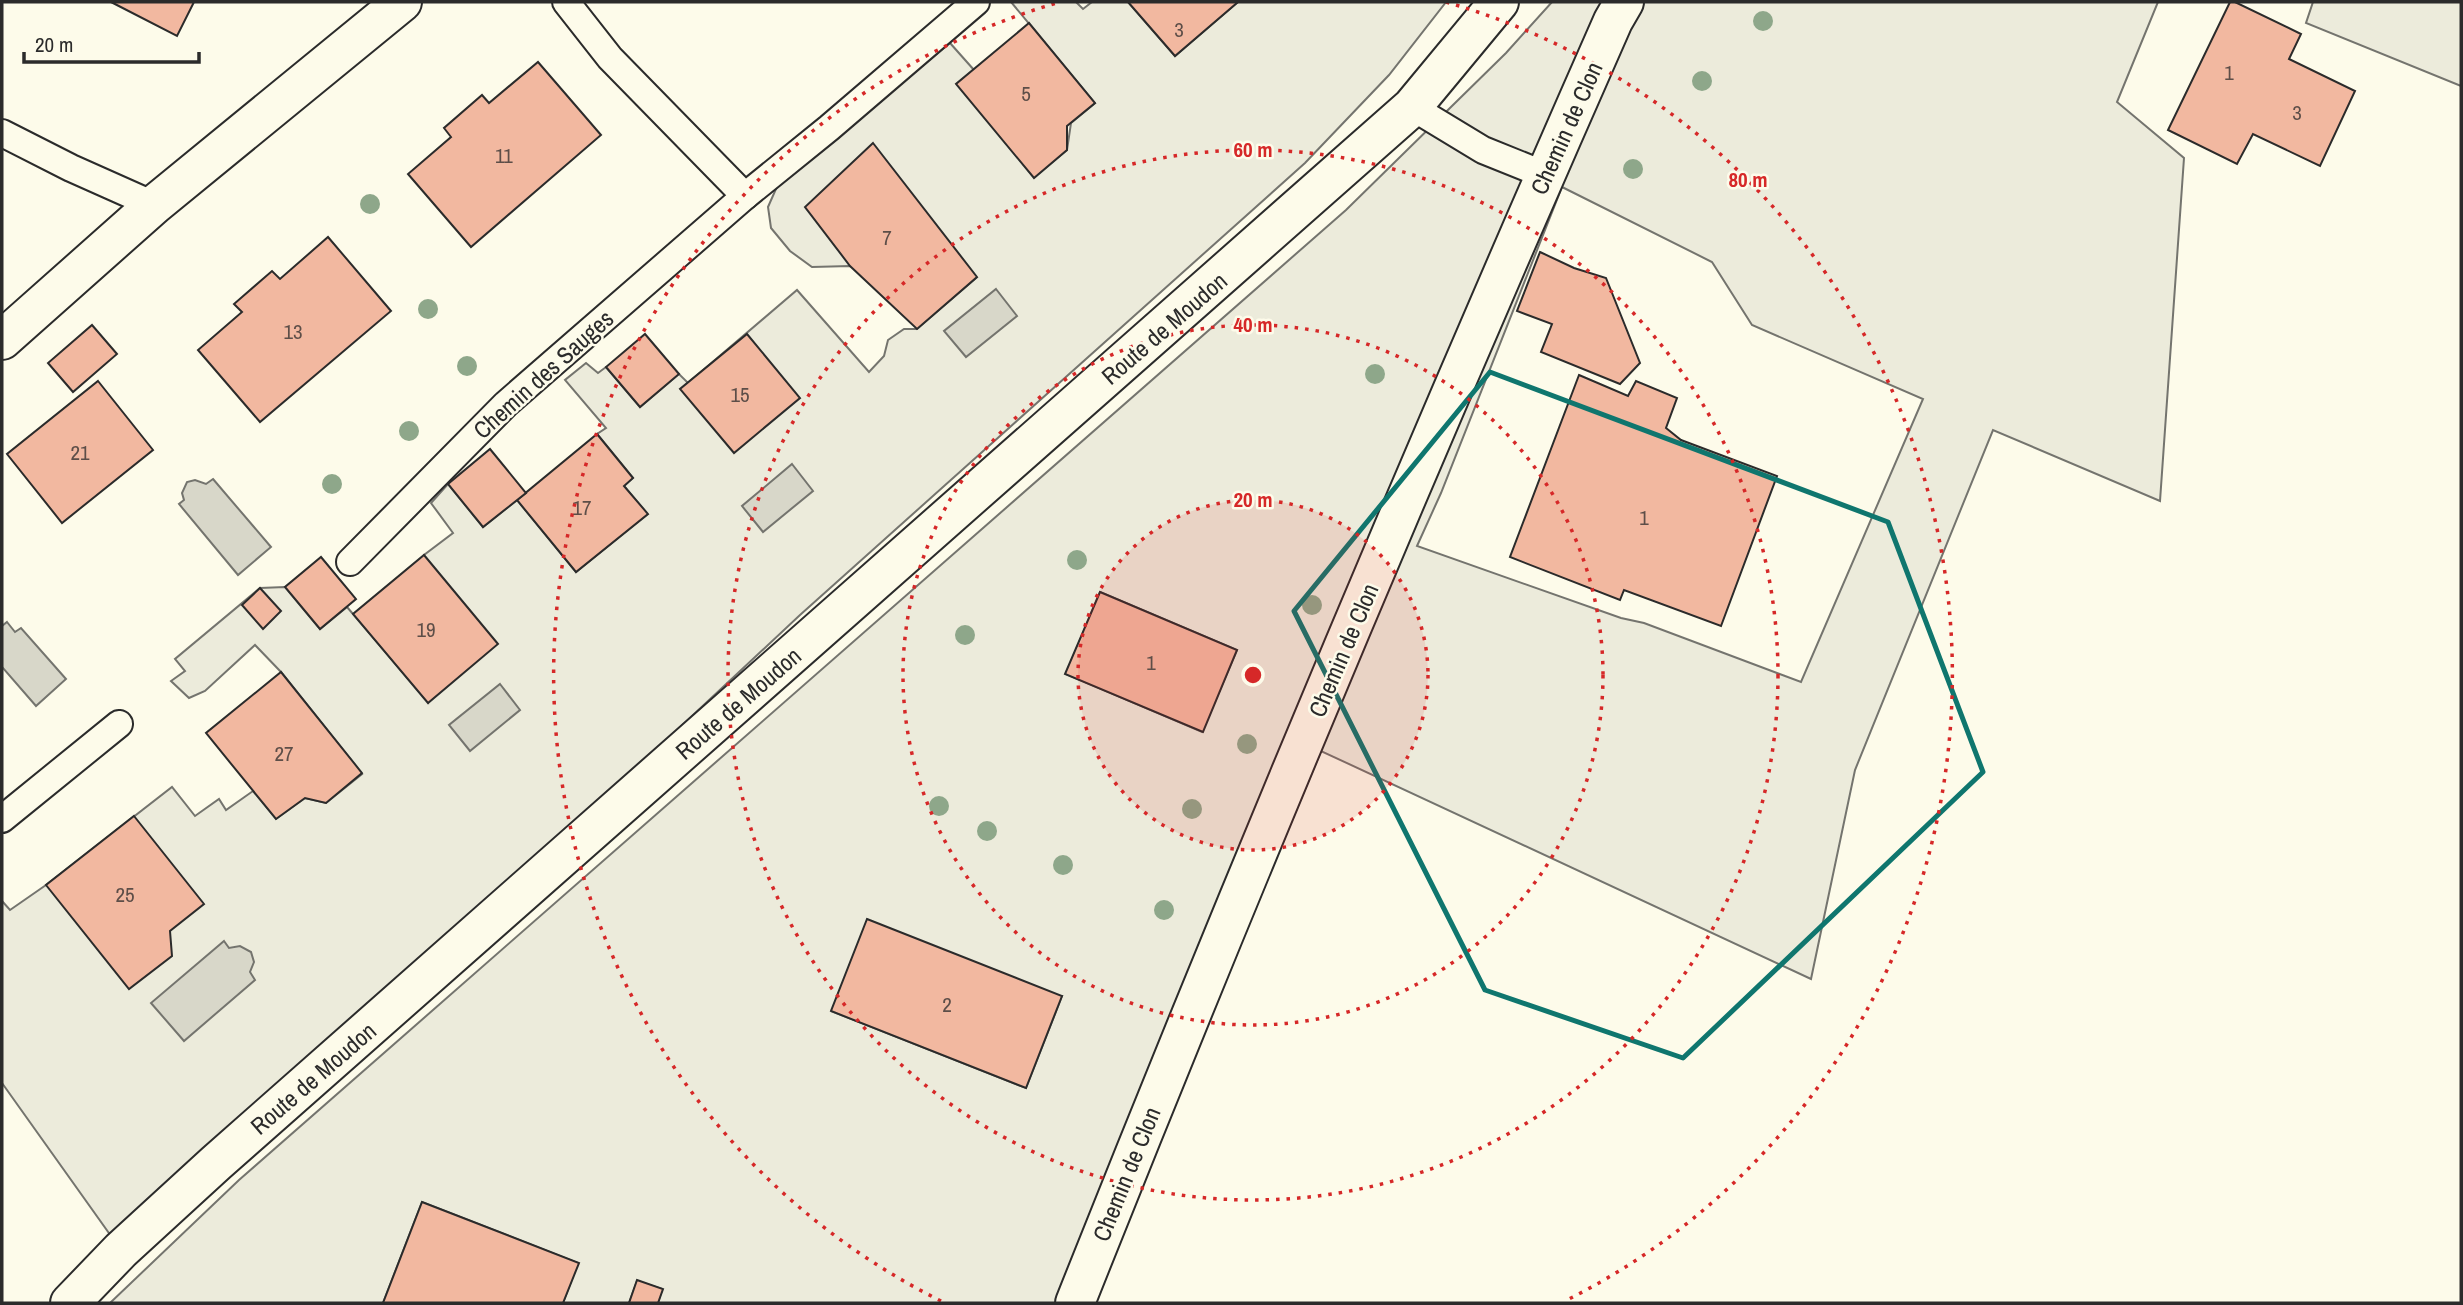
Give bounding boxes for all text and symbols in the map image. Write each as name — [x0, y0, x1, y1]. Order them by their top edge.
house number: 3 — [1174, 15, 1184, 44]
scale bar — [24, 21, 200, 65]
text: 20 m — [35, 30, 73, 59]
street label: Chemin de Clon — [1522, 57, 1610, 199]
house number: 1 — [2224, 58, 2234, 87]
house number: 5 — [1021, 79, 1031, 108]
house number: 3 — [2292, 98, 2302, 127]
text: 60 m — [1233, 135, 1273, 164]
house number: 11 — [495, 141, 513, 170]
text: 80 m — [1728, 165, 1768, 194]
house number: 7 — [882, 223, 892, 252]
street label: Route de Moudon — [1094, 265, 1234, 391]
street label: Chemin des Sauges — [466, 302, 620, 446]
text: 40 m — [1233, 310, 1273, 339]
house number: 13 — [283, 317, 303, 346]
house number: 15 — [730, 380, 750, 409]
house number: 21 — [70, 438, 90, 467]
text: 20 m — [1233, 485, 1273, 514]
house number: 17 — [572, 493, 592, 522]
house number: 1 — [1639, 503, 1649, 532]
street label: Chemin de Clon — [1300, 578, 1386, 722]
house number: 19 — [416, 615, 436, 644]
street label: Route de Moudon — [668, 640, 808, 766]
house number: 1 — [1146, 648, 1156, 677]
centre of rings — [1241, 663, 1265, 687]
house number: 27 — [274, 739, 294, 768]
house number: 25 — [115, 880, 135, 909]
house number: 2 — [942, 990, 952, 1019]
street label: Route de Moudon — [243, 1015, 383, 1141]
street label: Chemin de Clon — [1085, 1102, 1167, 1246]

